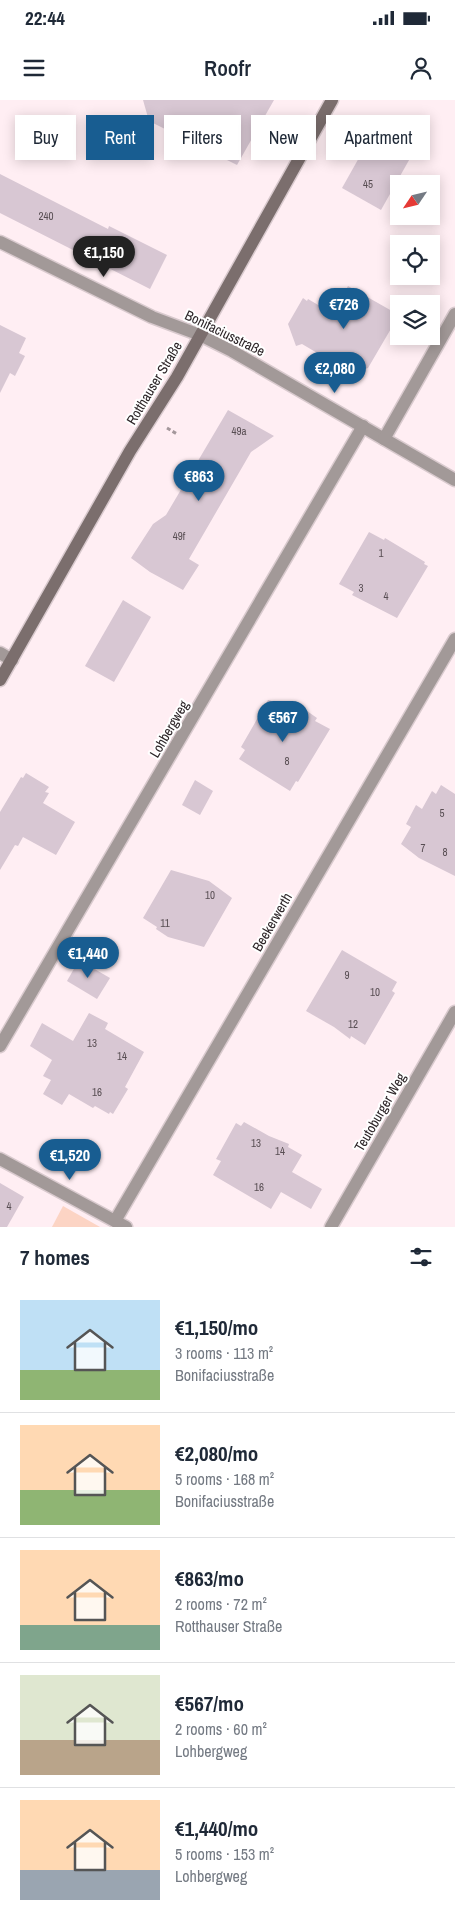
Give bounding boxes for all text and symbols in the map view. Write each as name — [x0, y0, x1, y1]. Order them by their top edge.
text: 22:44 — [25, 5, 65, 31]
text: Roofr — [204, 53, 251, 83]
icon: menu — [20, 54, 48, 82]
icon: person — [407, 54, 435, 82]
chip: Buy — [15, 115, 76, 160]
chip: Rent — [86, 115, 154, 160]
chip: Filters — [164, 115, 241, 160]
chip: New — [251, 115, 316, 160]
chip: Apartment — [326, 115, 430, 160]
north arrow — [390, 175, 440, 225]
map controls — [390, 175, 440, 345]
house number: 45 — [363, 177, 373, 191]
house number: 240 — [38, 209, 54, 223]
button: locate — [390, 235, 440, 285]
pin: €1,150 — [63, 236, 145, 278]
text: €1,150 — [84, 241, 124, 263]
pin: €726 — [314, 288, 374, 330]
text: €726 — [329, 293, 359, 315]
button: layers — [390, 295, 440, 345]
street label: Bonifaciusstraße — [182, 306, 268, 360]
street label: Rotthauser Straße — [122, 338, 186, 428]
pin: €2,080 — [294, 352, 376, 394]
text: €2,080 — [315, 357, 355, 379]
house number: 49a — [231, 424, 247, 438]
pin: €863 — [169, 460, 229, 502]
text: €863 — [184, 465, 214, 487]
house number: 49f — [173, 529, 186, 543]
house number: 1 — [378, 546, 384, 560]
house number: 3 — [358, 581, 364, 595]
house number: 4 — [383, 589, 389, 603]
street label: Lohbergweg — [145, 697, 193, 761]
pin: €567 — [253, 700, 313, 743]
text: €567 — [268, 706, 298, 728]
house number: 8 — [284, 754, 290, 768]
house number: 5 — [439, 806, 445, 820]
house number: 7 — [420, 841, 426, 855]
house number: 8 — [442, 845, 448, 859]
house number: 10 — [205, 888, 215, 902]
street label: Beekerwerth — [248, 890, 296, 954]
house number: 11 — [160, 916, 170, 930]
pin: €1,440 — [47, 936, 129, 979]
text: €1,440 — [68, 942, 108, 964]
house number: 9 — [344, 968, 350, 982]
house number: 10 — [370, 985, 380, 999]
house number: 12 — [348, 1017, 358, 1031]
house number: 13 — [87, 1036, 97, 1050]
house number: 14 — [117, 1049, 127, 1063]
street label: Teutoburger Weg — [350, 1069, 410, 1155]
house number: 16 — [92, 1085, 102, 1099]
house number: 13 — [251, 1136, 261, 1150]
pin: €1,520 — [29, 1138, 111, 1181]
text: €1,520 — [50, 1144, 90, 1166]
house number: 14 — [275, 1144, 285, 1158]
house number: 16 — [254, 1180, 264, 1194]
house number: 4 — [6, 1199, 12, 1213]
text: 7 homes — [20, 1243, 90, 1272]
icon: filters — [407, 1243, 435, 1271]
text: €1,150/mo — [175, 1313, 258, 1342]
icon: home — [60, 1320, 120, 1380]
text: 3 rooms · 113 m² — [175, 1342, 273, 1364]
text: Bonifaciusstraße — [175, 1364, 274, 1386]
text: €2,080/mo — [175, 1439, 258, 1468]
icon: home — [60, 1445, 120, 1505]
text: 5 rooms · 168 m² — [175, 1468, 274, 1490]
text: Bonifaciusstraße — [175, 1490, 274, 1512]
text: €863/mo — [175, 1564, 244, 1593]
icon: home — [60, 1570, 120, 1630]
text: 2 rooms · 72 m² — [175, 1593, 267, 1615]
text: Rotthauser Straße — [175, 1615, 282, 1637]
text: €567/mo — [175, 1689, 244, 1718]
icon: home — [60, 1695, 120, 1755]
text: 2 rooms · 60 m² — [175, 1718, 267, 1740]
text: Lohbergweg — [175, 1740, 247, 1762]
text: €1,440/mo — [175, 1814, 258, 1843]
icon: home — [60, 1820, 120, 1880]
text: 5 rooms · 153 m² — [175, 1843, 274, 1865]
text: Lohbergweg — [175, 1865, 247, 1887]

